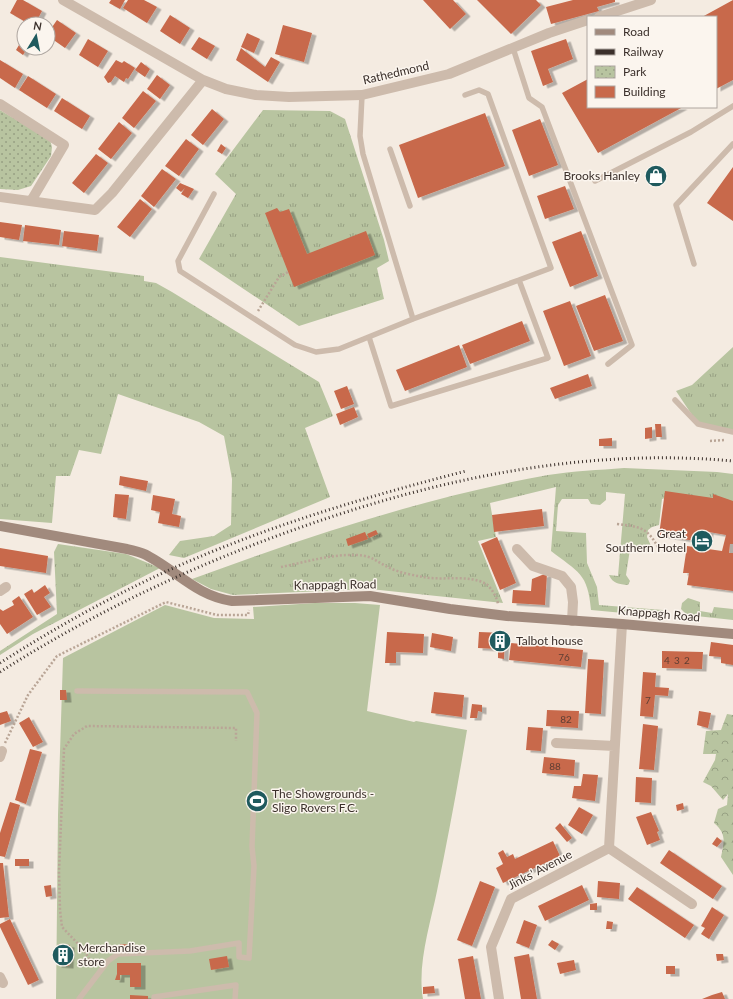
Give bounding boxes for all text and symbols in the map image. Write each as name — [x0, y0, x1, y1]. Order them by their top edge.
north arrow — [16, 16, 56, 56]
legend — [587, 16, 717, 108]
text: N — [33, 19, 43, 33]
text: Road — [623, 24, 650, 39]
text: Railway — [623, 44, 664, 59]
street label: Rathedmond — [361, 58, 430, 87]
text: Park — [623, 64, 647, 79]
text: Building — [623, 84, 666, 99]
shop icon: Brooks Hanley — [643, 163, 669, 189]
place label: Brooks Hanley — [563, 168, 641, 183]
place label: Great Southern Hotel — [605, 526, 687, 555]
hotel icon: Great Southern Hotel — [689, 528, 715, 554]
street label: Knappagh Road — [294, 576, 376, 593]
street label: Knappagh Road — [617, 602, 701, 625]
building icon: Talbot house — [487, 628, 513, 654]
place label: Talbot house — [516, 633, 583, 648]
house number: 76 — [558, 651, 570, 663]
house number: 4 — [664, 654, 670, 666]
house number: 3 — [674, 654, 680, 666]
house number: 2 — [684, 654, 690, 666]
house number: 7 — [645, 694, 651, 706]
house number: 82 — [560, 713, 572, 725]
house number: 88 — [549, 760, 561, 772]
place label: The Showgrounds - Sligo Rovers F.C. — [272, 786, 374, 815]
sports icon: The Showgrounds - Sligo Rovers F.C. — [244, 788, 270, 814]
street label: Jinks' Avenue — [505, 846, 574, 893]
place label: Merchandise store — [78, 940, 146, 969]
building icon: Merchandise store — [50, 942, 76, 968]

